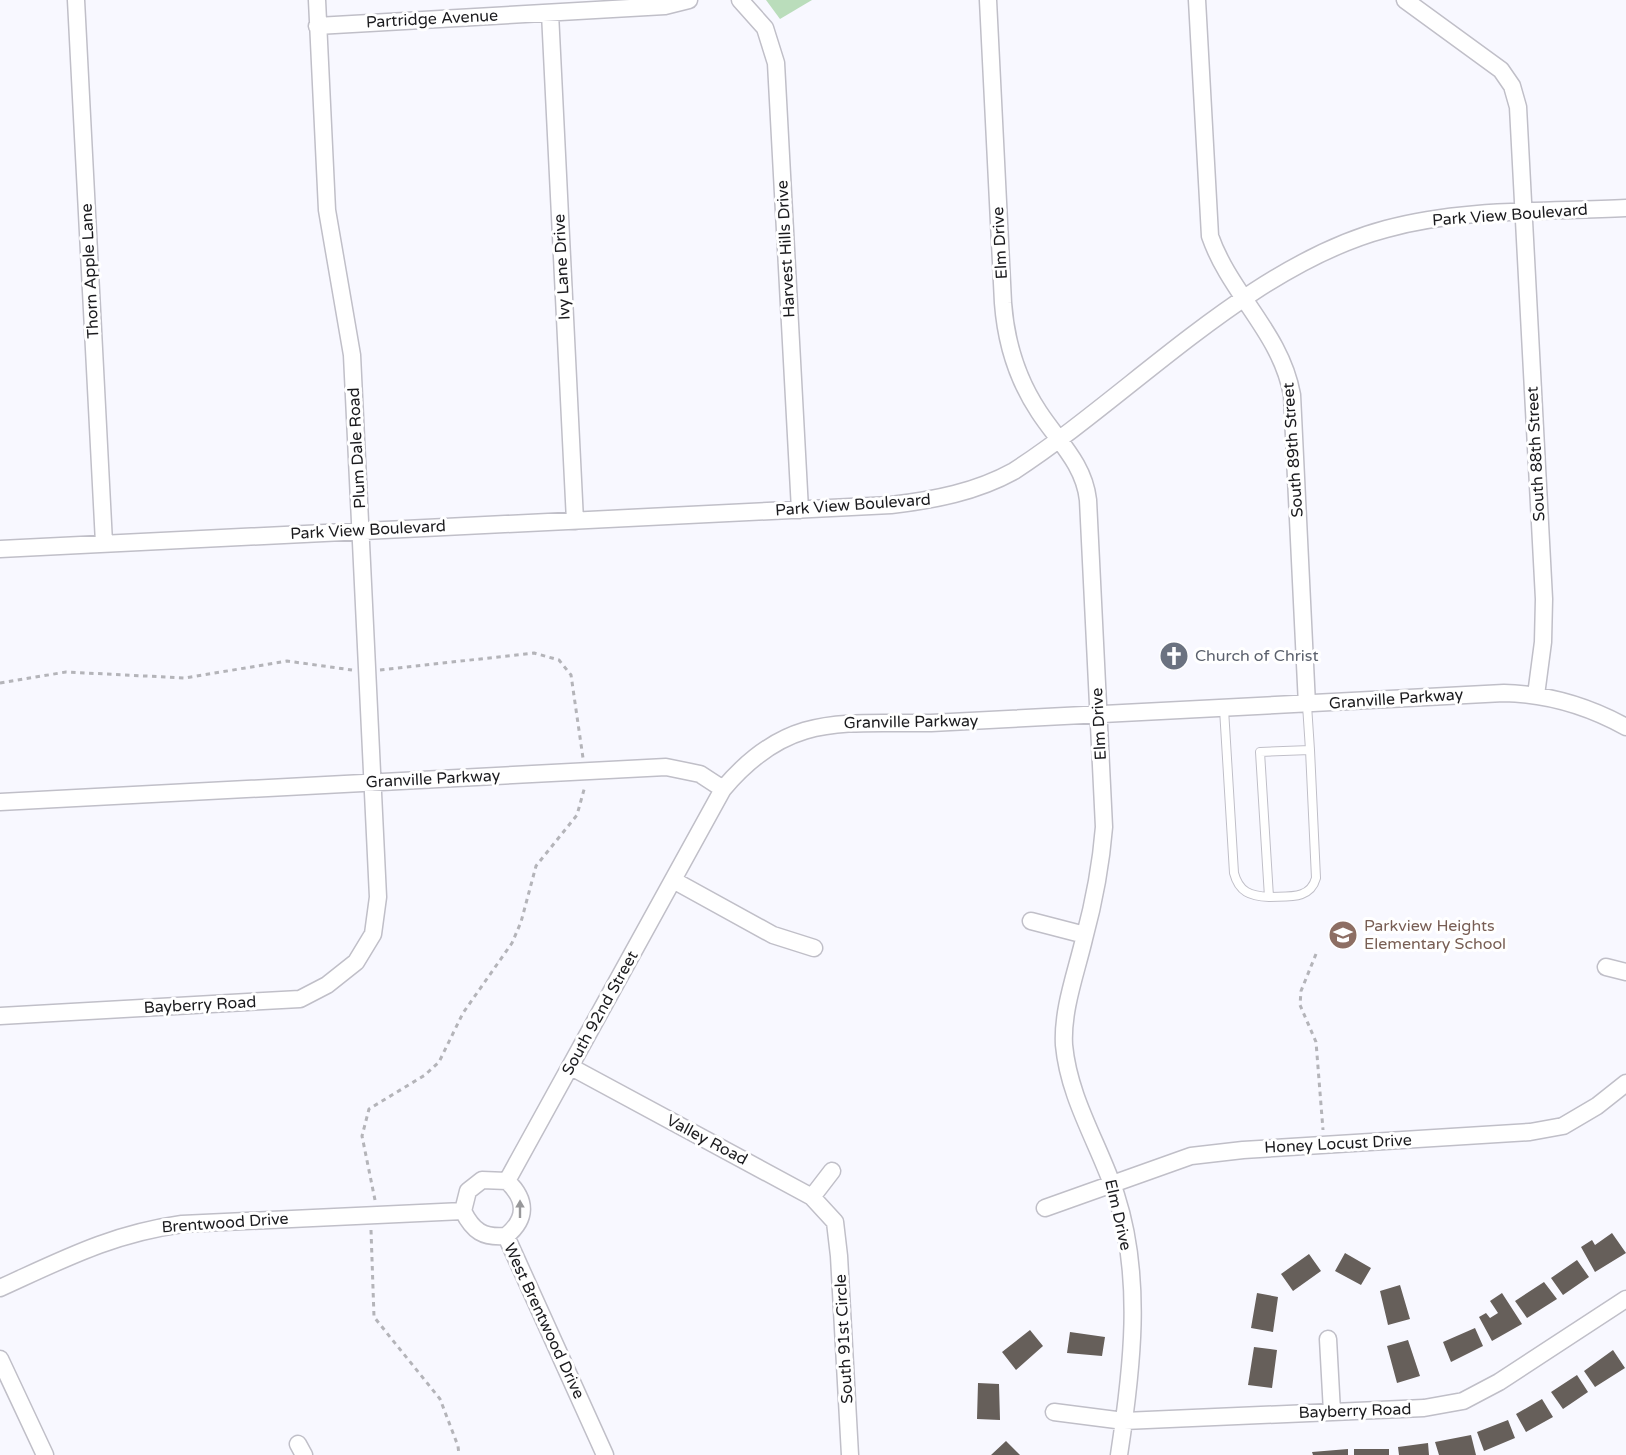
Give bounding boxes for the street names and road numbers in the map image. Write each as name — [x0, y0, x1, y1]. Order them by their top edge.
street label: Partridge Avenue — [365, 6, 499, 32]
street label: Harvest Hills Drive — [772, 180, 800, 318]
street label: Park View Boulevard — [1432, 200, 1588, 230]
street label: Thorn Apple Lane — [76, 203, 104, 339]
street label: Elm Drive — [988, 206, 1012, 280]
street label: Ivy Lane Drive — [549, 213, 575, 321]
street label: South 89th Street — [1278, 382, 1308, 518]
street label: South 88th Street — [1522, 386, 1550, 522]
street label: Plum Dale Road — [344, 387, 370, 509]
street label: Park View Boulevard — [775, 490, 931, 520]
street label: Park View Boulevard — [290, 516, 446, 544]
street label: Granville Parkway — [1328, 684, 1464, 714]
street label: Elm Drive — [1087, 687, 1111, 761]
street label: Granville Parkway — [843, 711, 979, 733]
street label: Granville Parkway — [365, 765, 501, 793]
street label: South 92nd Street — [558, 947, 642, 1079]
street label: Bayberry Road — [143, 992, 257, 1018]
street label: Valley Road — [663, 1110, 751, 1170]
street label: Honey Locust Drive — [1264, 1130, 1412, 1158]
street label: Elm Drive — [1100, 1177, 1136, 1253]
street label: Brentwood Drive — [161, 1209, 289, 1237]
street label: West Brentwood Drive — [499, 1240, 589, 1402]
street label: South 91st Circle — [831, 1274, 857, 1404]
street label: Bayberry Road — [1298, 1399, 1412, 1423]

